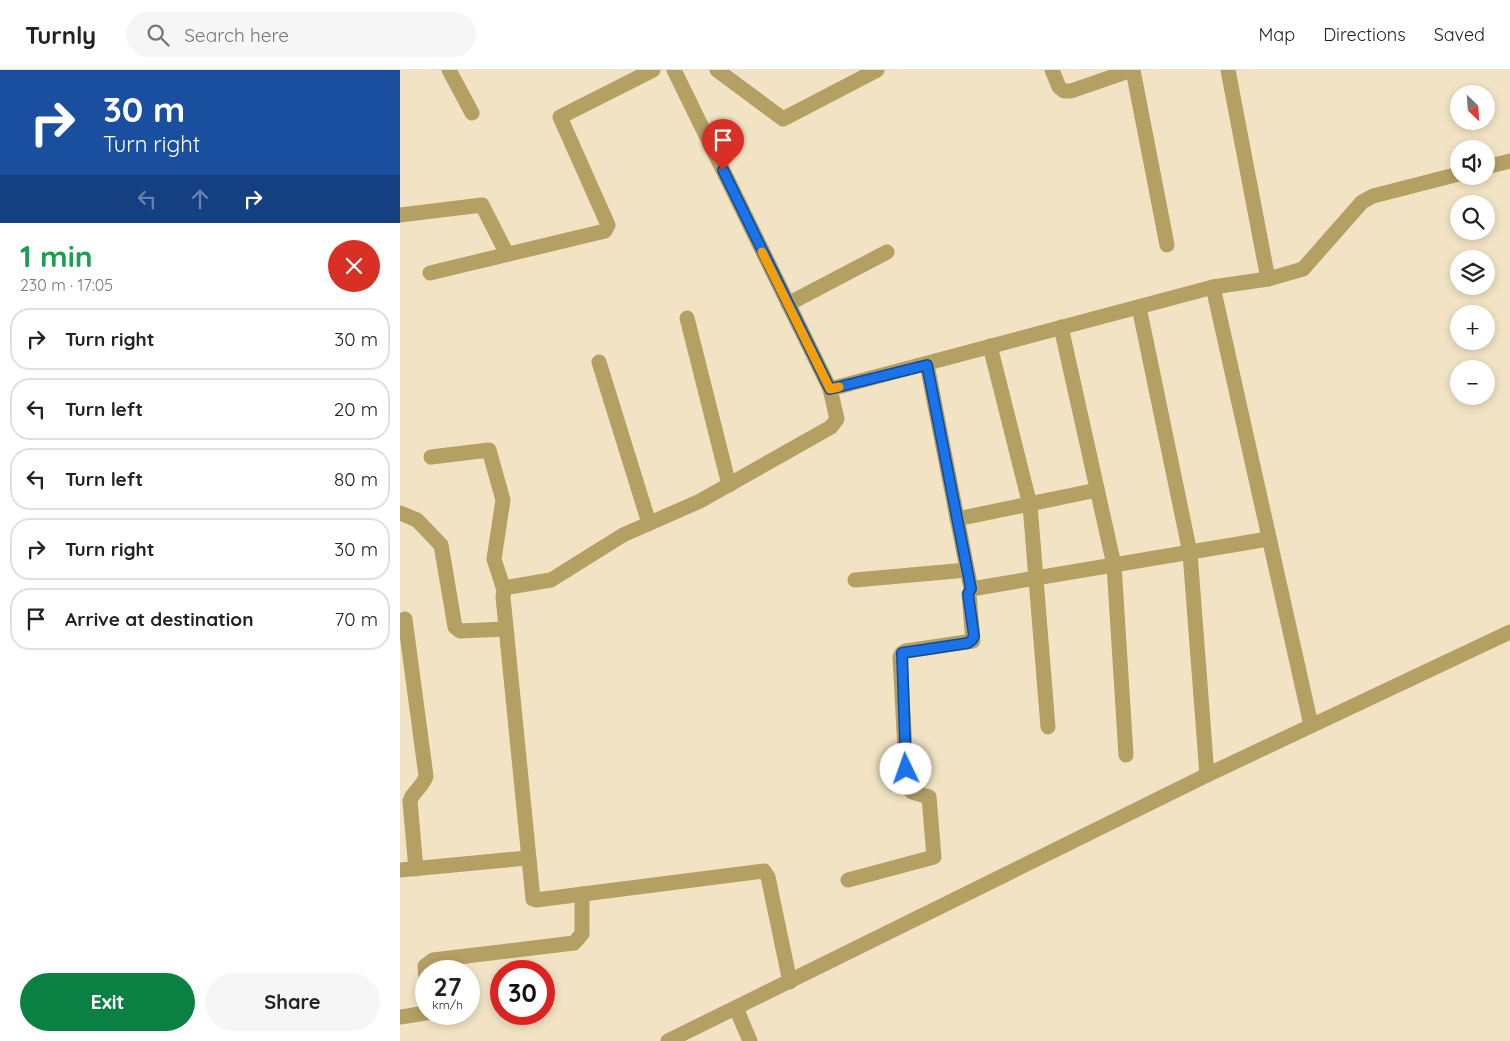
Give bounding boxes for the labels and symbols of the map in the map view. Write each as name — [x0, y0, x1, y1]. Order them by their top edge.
north arrow — [1450, 85, 1495, 130]
pin — [702, 119, 744, 170]
position arrow — [879, 742, 931, 794]
speed limit sign: 30 — [490, 960, 555, 1025]

